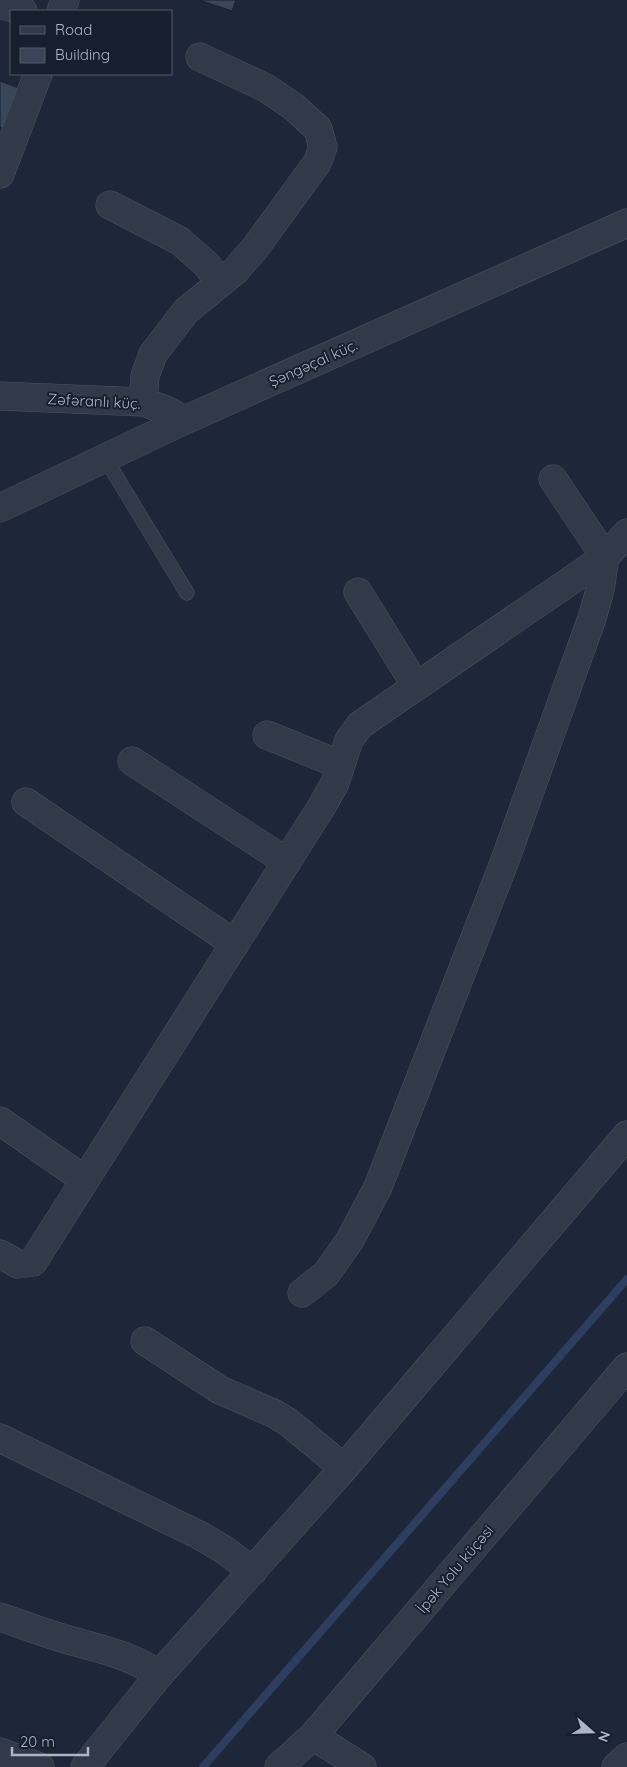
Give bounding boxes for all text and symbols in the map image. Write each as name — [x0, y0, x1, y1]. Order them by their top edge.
legend — [10, 10, 172, 75]
text: Road — [55, 20, 92, 39]
text: Building — [55, 45, 110, 64]
street label: Şəngəçal küç. — [266, 335, 360, 391]
street label: Zəfəranlı küç. — [47, 389, 141, 413]
street label: İpək Yolu küçəsi — [413, 1521, 497, 1617]
north arrow — [567, 1707, 617, 1757]
scale bar — [12, 1724, 89, 1756]
text: N — [594, 1729, 614, 1744]
text: 20 m — [20, 1732, 55, 1751]

